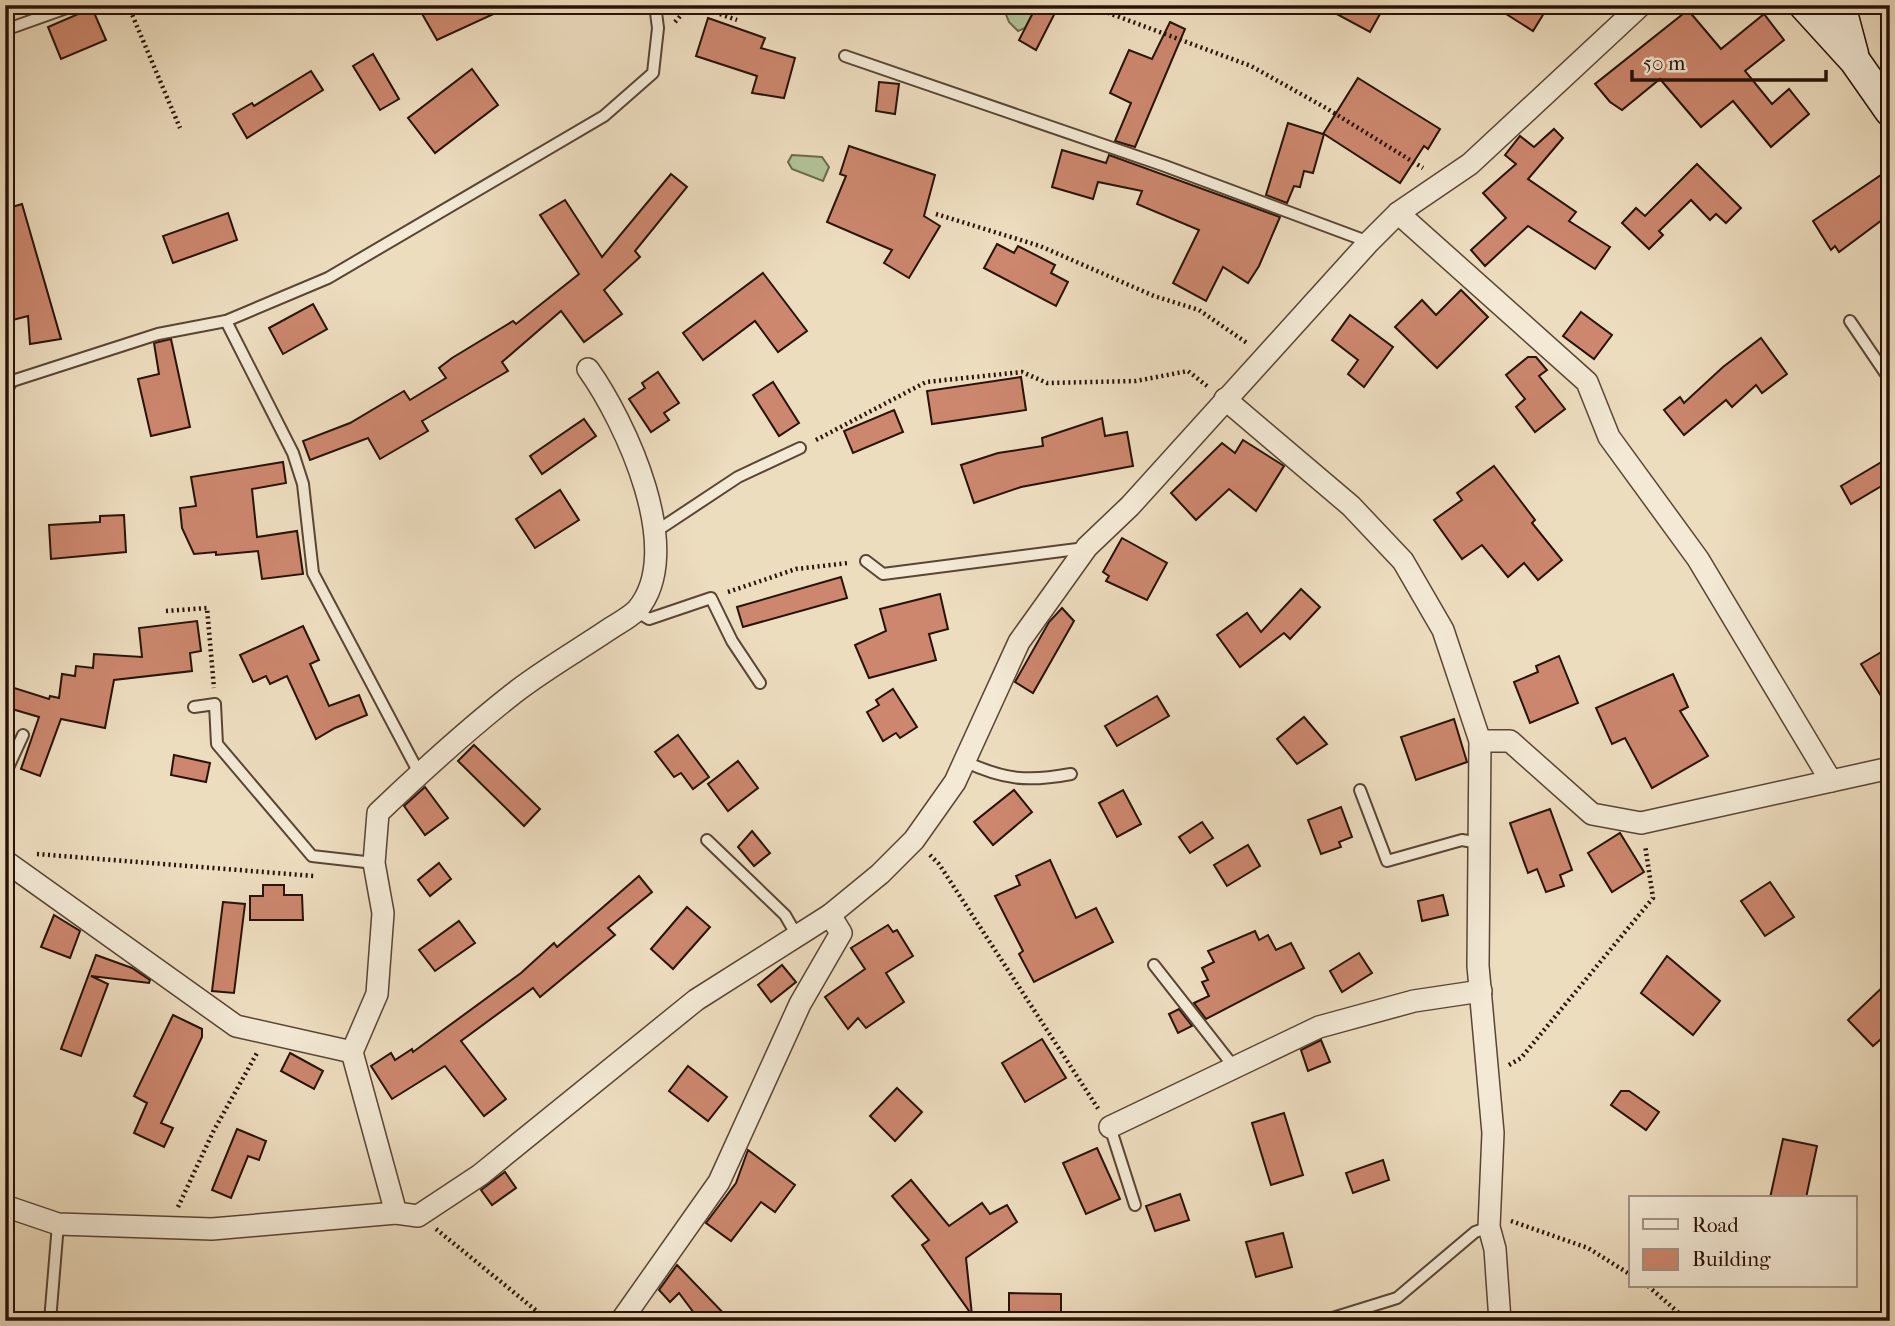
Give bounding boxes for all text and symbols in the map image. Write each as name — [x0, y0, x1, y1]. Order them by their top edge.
scale bar — [1632, 38, 1827, 82]
text: 50 m — [1643, 51, 1686, 75]
legend — [1629, 1196, 1856, 1288]
text: Road — [1692, 1213, 1739, 1237]
text: Building — [1692, 1247, 1771, 1271]

